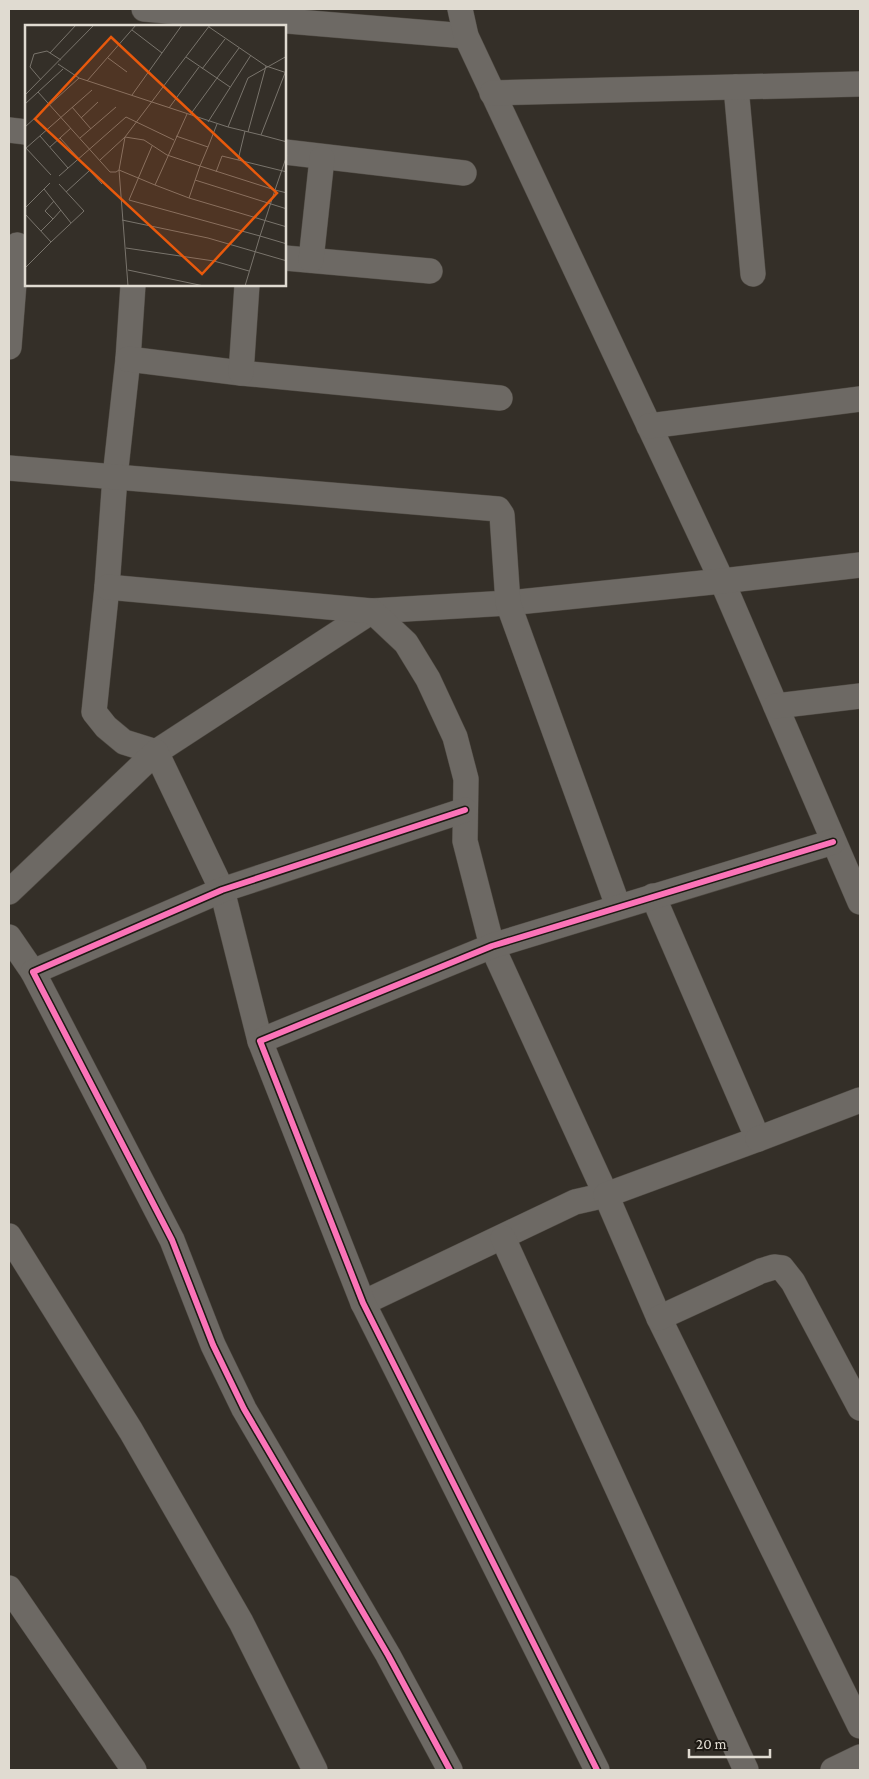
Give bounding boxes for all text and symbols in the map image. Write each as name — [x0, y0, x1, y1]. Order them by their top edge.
inset map — [25, 25, 286, 286]
scale bar — [689, 1726, 770, 1758]
text: 20 m — [696, 1736, 727, 1752]

